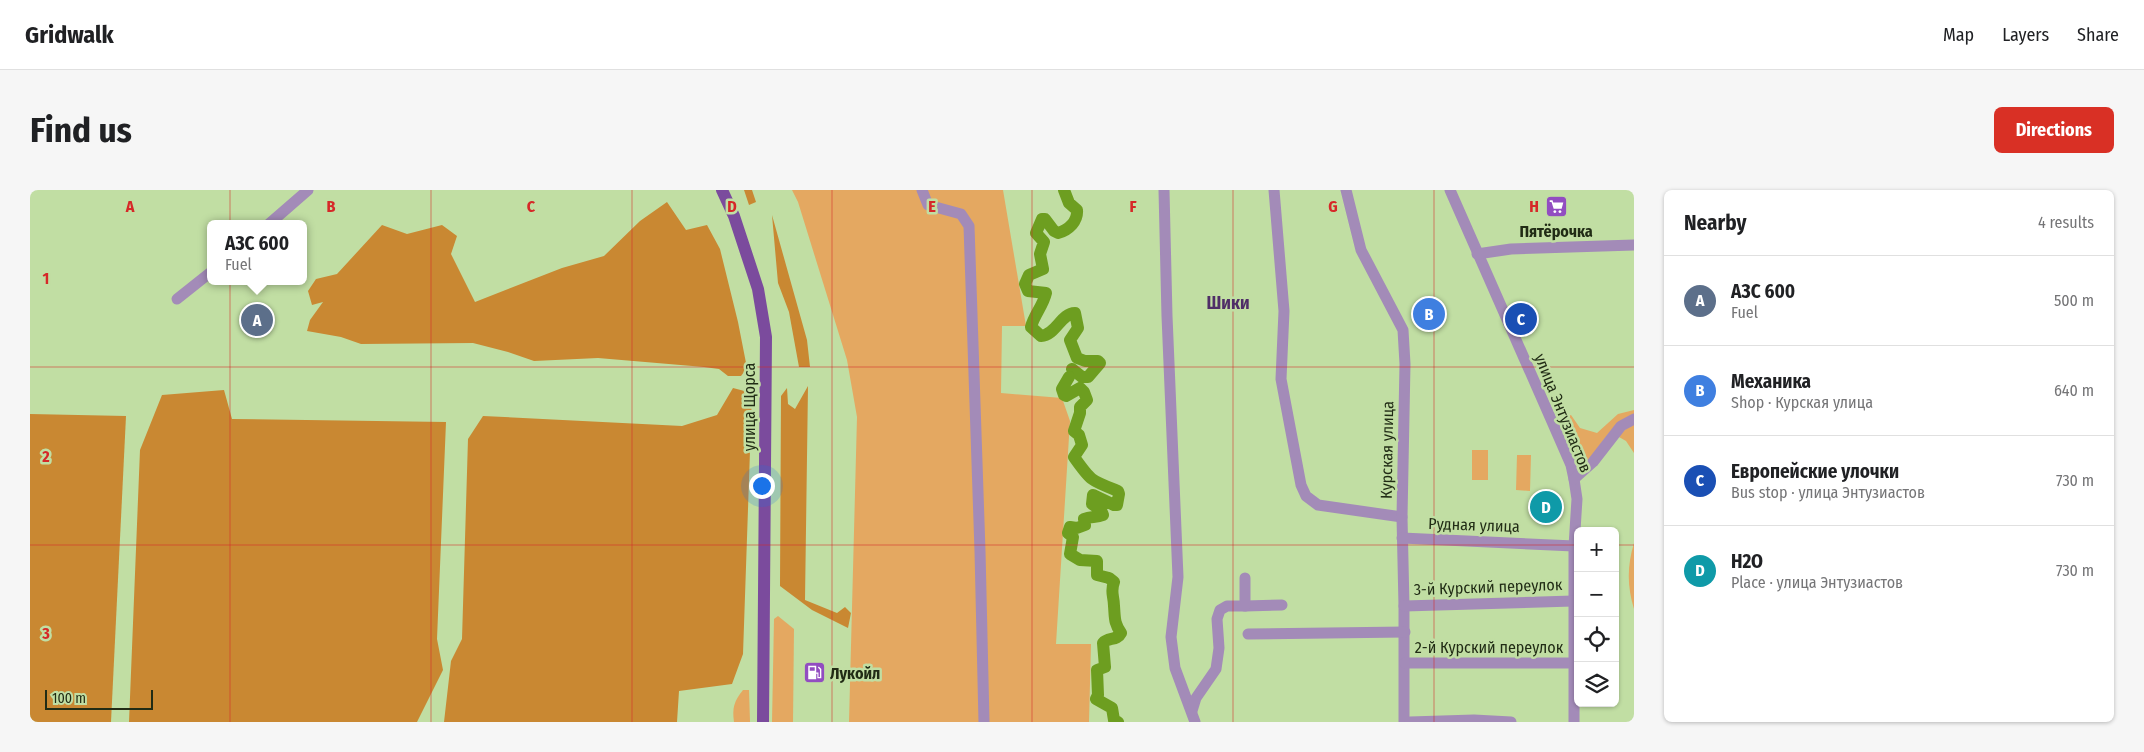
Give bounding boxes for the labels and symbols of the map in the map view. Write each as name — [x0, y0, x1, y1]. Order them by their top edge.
supermarket icon: Пятёрочка — [1544, 195, 1568, 219]
text: A — [125, 197, 135, 216]
text: B — [327, 197, 336, 216]
text: C — [527, 197, 536, 216]
text: D — [727, 197, 737, 216]
text: E — [928, 197, 936, 216]
text: F — [1129, 197, 1137, 216]
text: G — [1328, 197, 1338, 216]
text: H — [1529, 197, 1539, 216]
place label: Пятёрочка — [1519, 222, 1593, 241]
text: 1 — [43, 269, 49, 288]
district label: Шики — [1206, 292, 1250, 314]
pin: B — [1413, 295, 1445, 333]
pin: C — [1505, 300, 1537, 338]
pin: A — [241, 301, 273, 339]
street label: улица Энтузиастов — [1530, 351, 1596, 475]
street label: улица Щорса — [740, 363, 759, 451]
street label: Курская улица — [1377, 401, 1397, 499]
text: 2 — [41, 447, 50, 466]
your location — [749, 473, 775, 499]
pin: D — [1530, 488, 1562, 526]
street label: Рудная улица — [1428, 514, 1520, 536]
street label: 3-й Курский переулок — [1413, 575, 1563, 599]
text: 3 — [41, 624, 50, 643]
street label: 2-й Курский переулок — [1415, 638, 1564, 657]
fuel station icon: Лукойл — [802, 661, 826, 685]
place label: Лукойл — [830, 664, 880, 683]
scale bar — [45, 687, 152, 710]

